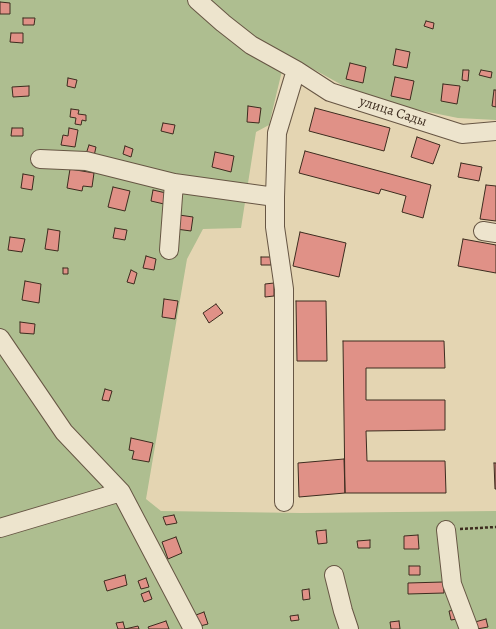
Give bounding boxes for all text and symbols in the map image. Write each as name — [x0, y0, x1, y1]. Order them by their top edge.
street label: улица Сады — [357, 93, 429, 131]

